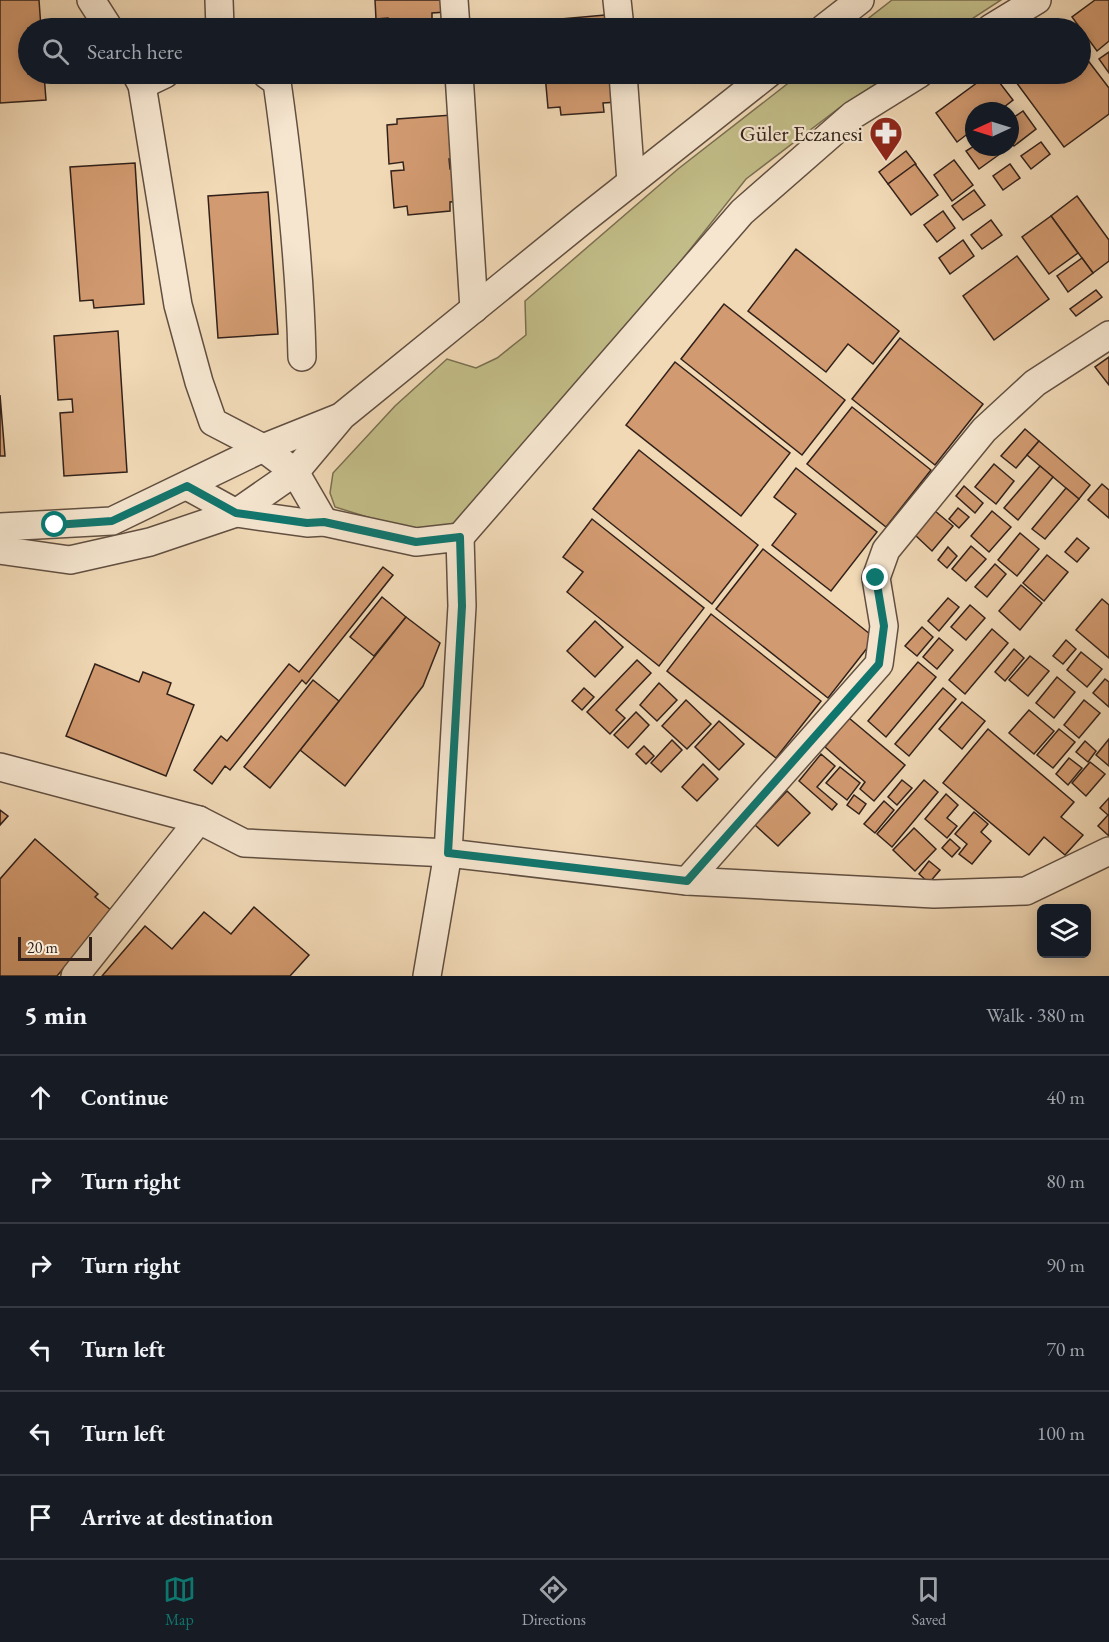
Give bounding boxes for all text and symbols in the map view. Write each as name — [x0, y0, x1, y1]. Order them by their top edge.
search box — [18, 18, 1091, 84]
icon: search — [39, 35, 72, 68]
text: Search here — [87, 37, 182, 66]
north arrow — [965, 102, 1019, 156]
pharmacy icon: Güler Eczanesi — [868, 115, 904, 162]
place label: Güler Eczanesi — [740, 119, 863, 148]
route start — [41, 511, 67, 537]
route end — [862, 564, 888, 590]
map controls — [1037, 904, 1091, 958]
button: layers — [1037, 904, 1091, 958]
scale bar — [18, 934, 92, 962]
text: 20 m — [27, 937, 58, 958]
text: 5 min — [24, 998, 87, 1032]
text: Walk · 380 m — [986, 1002, 1085, 1028]
icon: ahead — [24, 1081, 57, 1114]
text: Continue — [81, 1083, 168, 1112]
text: 40 m — [1046, 1084, 1085, 1110]
icon: right — [24, 1165, 57, 1198]
text: Turn right — [81, 1167, 180, 1196]
text: 80 m — [1046, 1168, 1085, 1194]
icon: right — [24, 1249, 57, 1282]
text: Turn right — [81, 1251, 180, 1280]
text: 90 m — [1046, 1252, 1085, 1278]
icon: left — [24, 1333, 57, 1366]
text: Turn left — [81, 1335, 165, 1364]
text: 70 m — [1046, 1336, 1085, 1362]
icon: left — [24, 1417, 57, 1450]
text: Turn left — [81, 1419, 165, 1448]
text: 100 m — [1037, 1420, 1085, 1446]
icon: arrive — [24, 1501, 57, 1534]
text: Arrive at destination — [81, 1503, 273, 1532]
tab: Map — [163, 1573, 196, 1630]
tab: Directions — [522, 1573, 586, 1630]
tab: Saved — [912, 1573, 946, 1630]

